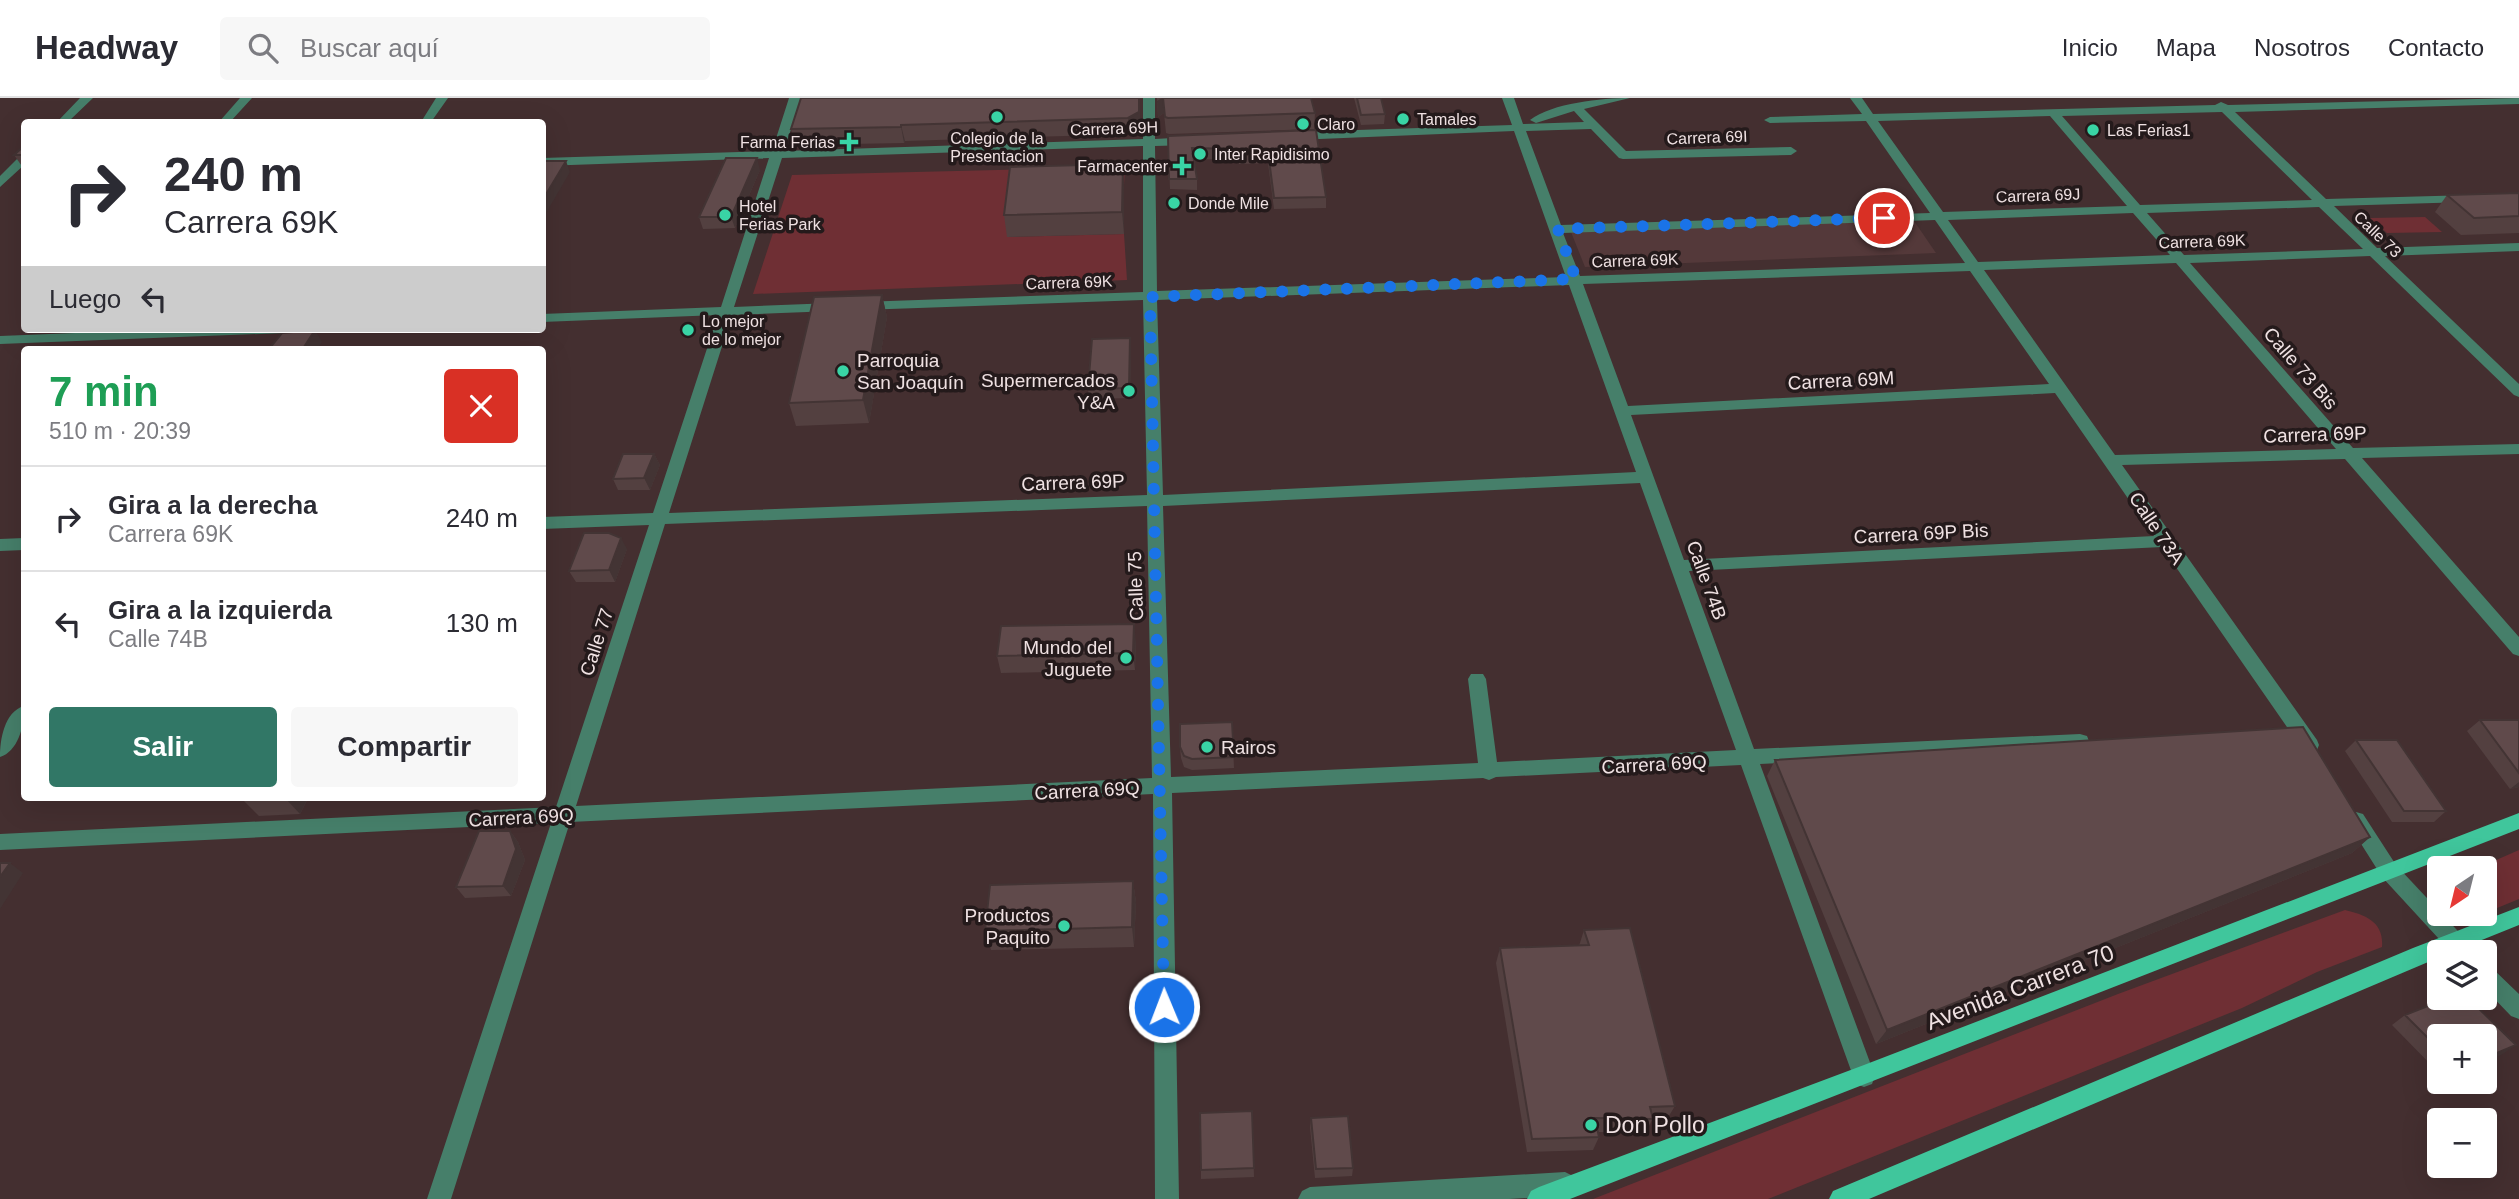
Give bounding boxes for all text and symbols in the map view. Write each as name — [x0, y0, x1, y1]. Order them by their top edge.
search box — [220, 17, 710, 80]
text: Headway — [35, 29, 178, 66]
icon: search — [244, 29, 282, 67]
text: Buscar aquí — [300, 33, 439, 63]
text: Inicio — [2062, 34, 2118, 61]
text: Mapa — [2156, 34, 2216, 61]
text: Nosotros — [2254, 34, 2350, 61]
text: Contacto — [2388, 34, 2484, 61]
marker: Colegio de la Presentacion — [989, 109, 1005, 125]
marker: Tamales — [1395, 111, 1411, 127]
place label: Tamales — [1417, 111, 1477, 128]
marker: Claro — [1295, 116, 1311, 132]
place label: Claro — [1317, 116, 1355, 133]
street label: Carrera 69H — [1070, 118, 1158, 139]
marker: Las Ferias1 — [2085, 122, 2101, 138]
place label: Las Ferias1 — [2107, 122, 2191, 139]
street label: Carrera 69I — [1666, 128, 1748, 147]
place label: Colegio de la Presentacion — [950, 130, 1044, 165]
place label: Farma Ferias — [740, 134, 835, 151]
marker: Farma Ferias — [841, 134, 857, 150]
marker: Inter Rapidisimo — [1192, 146, 1208, 162]
place label: Inter Rapidisimo — [1214, 146, 1330, 163]
icon: right — [49, 147, 140, 238]
text: 240 m — [164, 147, 303, 201]
place label: Farmacenter — [1077, 158, 1169, 175]
marker: Farmacenter — [1174, 158, 1190, 174]
street label: Carrera 69J — [1996, 186, 2081, 205]
pin — [1854, 188, 1914, 248]
marker: Donde Mile — [1166, 195, 1182, 211]
place label: Donde Mile — [1188, 195, 1269, 212]
place label: Hotel Ferias Park — [739, 198, 822, 233]
icon: arrive — [1865, 199, 1903, 237]
text: Carrera 69K — [164, 204, 338, 240]
marker: Hotel Ferias Park — [717, 207, 733, 223]
street label: Calle 73 — [2351, 208, 2405, 261]
street label: Carrera 69K — [2158, 231, 2246, 252]
street label: Carrera 69K — [1591, 250, 1679, 271]
street label: Carrera 69K — [1025, 272, 1113, 293]
icon: left — [135, 280, 173, 318]
text: Luego — [49, 284, 121, 314]
place label: Lo mejor de lo mejor — [702, 313, 782, 348]
marker: Lo mejor de lo mejor — [680, 322, 696, 338]
street label: Calle 73 Bis — [2259, 323, 2342, 413]
place label: Parroquia San Joaquín — [857, 350, 964, 393]
marker: Parroquia San Joaquín — [835, 363, 851, 379]
street label: Carrera 69M — [1787, 367, 1895, 394]
text: 7 min — [49, 368, 159, 415]
button: close — [444, 369, 518, 443]
place label: Supermercados Y&A — [981, 370, 1115, 413]
marker: Supermercados Y&A — [1121, 383, 1137, 399]
text: 510 m · 20:39 — [49, 418, 191, 444]
street label: Carrera 69P — [2263, 422, 2367, 447]
street label: Carrera 69P — [1021, 470, 1125, 495]
street label: Calle 73A — [2125, 488, 2189, 569]
text: Gira a la derecha — [108, 490, 318, 520]
icon: right — [49, 500, 87, 538]
text: 240 m — [446, 503, 518, 533]
street label: Carrera 69P Bis — [1853, 519, 1989, 548]
text: Carrera 69K — [108, 521, 233, 547]
street label: Calle 74B — [1683, 538, 1730, 622]
street label: Calle 75 — [1124, 551, 1147, 621]
text: Gira a la izquierda — [108, 595, 332, 625]
icon: left — [49, 605, 87, 643]
street label: Calle 77 — [576, 606, 617, 679]
text: 130 m — [446, 608, 518, 638]
text: Calle 74B — [108, 626, 208, 652]
place label: Mundo del Juguete — [1023, 637, 1112, 680]
marker: Mundo del Juguete — [1118, 650, 1134, 666]
button: Salir — [49, 707, 277, 787]
button: Compartir — [291, 707, 518, 787]
place label: Rairos — [1221, 737, 1276, 758]
marker: Rairos — [1199, 739, 1215, 755]
street label: Carrera 69Q — [1601, 751, 1707, 778]
street label: Carrera 69Q — [1034, 777, 1140, 804]
street label: Carrera 69Q — [468, 804, 574, 831]
north arrow — [2427, 856, 2497, 926]
map controls — [2427, 856, 2497, 1178]
place label: Productos Paquito — [964, 905, 1050, 948]
marker: Productos Paquito — [1056, 918, 1072, 934]
street label: Avenida Carrera 70 — [1922, 939, 2118, 1035]
button: layers — [2427, 940, 2497, 1010]
position arrow — [1127, 970, 1201, 1044]
button: + — [2427, 1024, 2497, 1094]
button: − — [2427, 1108, 2497, 1178]
place label: Don Pollo — [1605, 1112, 1705, 1138]
marker: Don Pollo — [1583, 1117, 1599, 1133]

